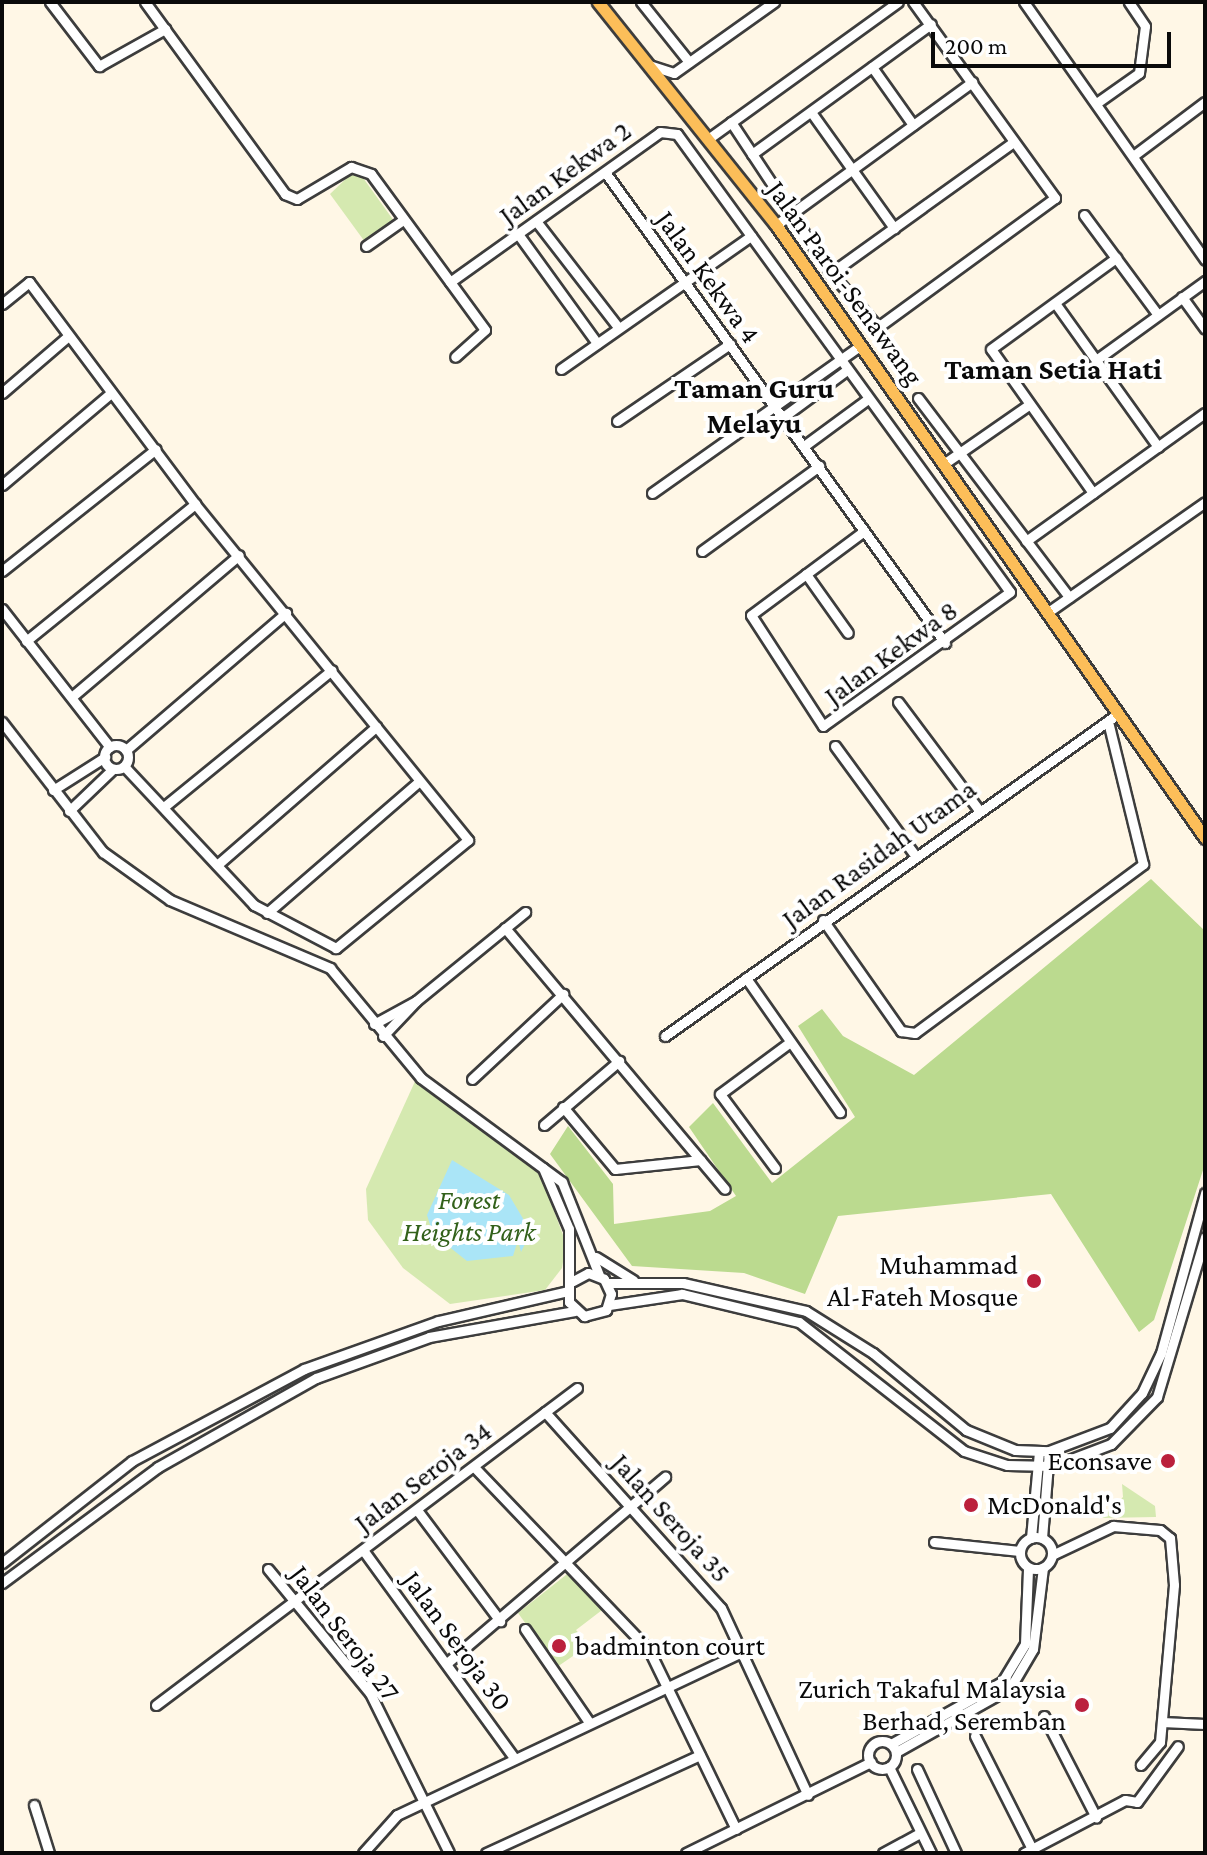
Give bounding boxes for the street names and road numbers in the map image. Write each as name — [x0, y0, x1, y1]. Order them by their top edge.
street label: Jalan Kekwa 2 — [493, 114, 637, 232]
street label: Jalan Paroi-Senawang — [760, 174, 930, 392]
street label: Jalan Kekwa 4 — [649, 204, 767, 350]
street label: Jalan Kekwa 8 — [818, 593, 964, 713]
street label: Jalan Rasidah Utama — [775, 772, 983, 936]
street label: Jalan Seroja 34 — [348, 1414, 498, 1540]
street label: Jalan Seroja 35 — [604, 1447, 738, 1589]
street label: Jalan Seroja 27 — [283, 1558, 407, 1708]
street label: Jalan Seroja 30 — [395, 1564, 519, 1718]

